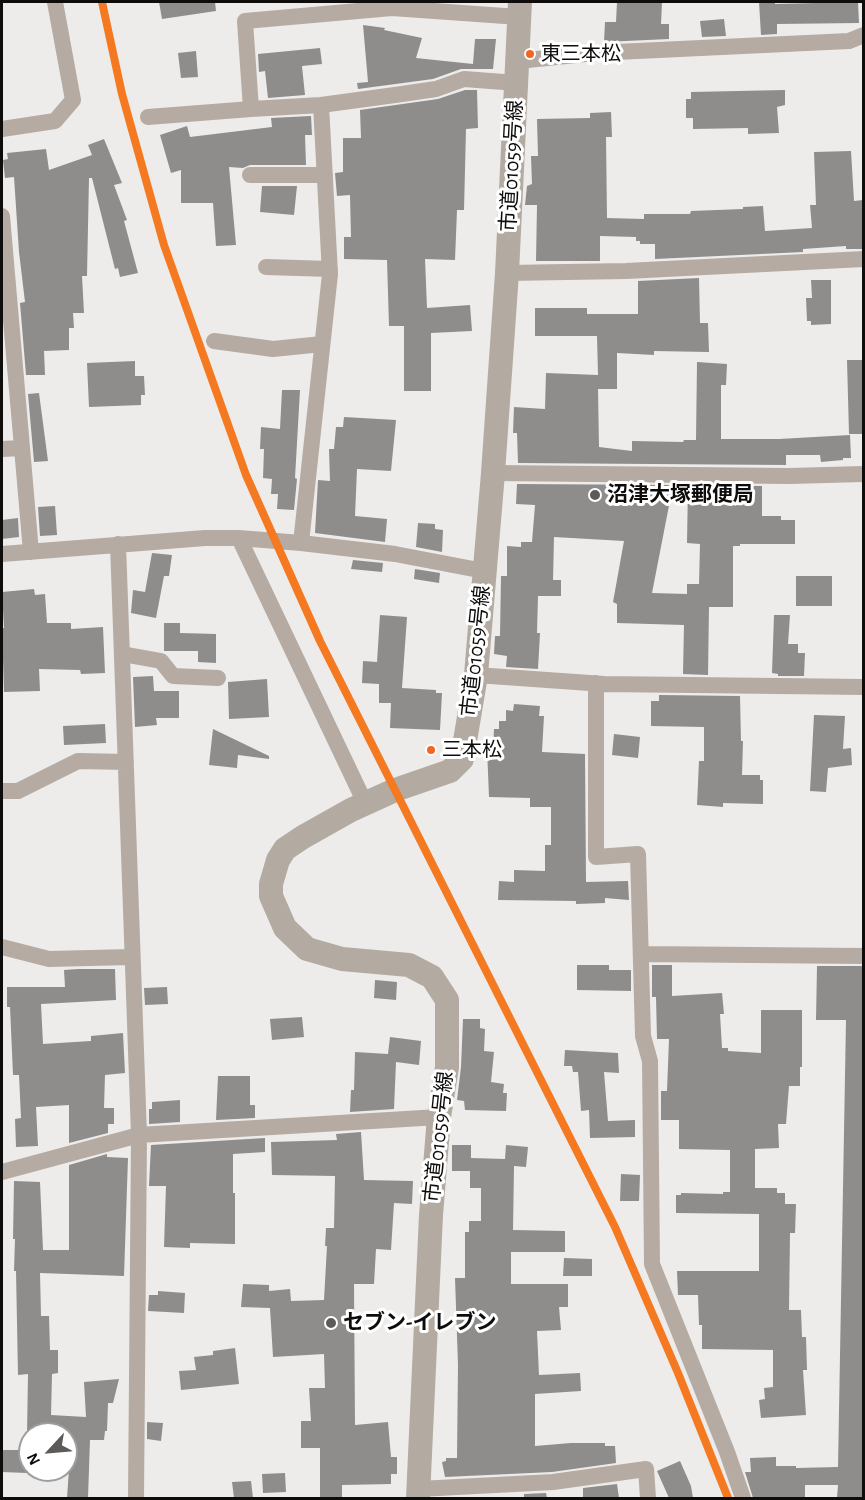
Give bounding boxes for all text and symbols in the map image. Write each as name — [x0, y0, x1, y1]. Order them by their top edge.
place label: 東三本松 — [541, 42, 621, 66]
marker: 東三本松 — [524, 48, 536, 60]
street label: 市道01059号線 — [496, 99, 528, 233]
place label: 沼津大塚郵便局 — [607, 482, 754, 508]
marker: 沼津大塚郵便局 — [588, 488, 602, 502]
street label: 市道01059号線 — [457, 584, 495, 718]
place label: 三本松 — [442, 738, 502, 762]
marker: 三本松 — [425, 744, 437, 756]
street label: 市道01059号線 — [420, 1070, 458, 1204]
place label: セブン-イレブン — [343, 1310, 496, 1336]
marker: セブン-イレブン — [324, 1316, 338, 1330]
north arrow — [18, 1422, 78, 1482]
text: N — [24, 1451, 43, 1468]

